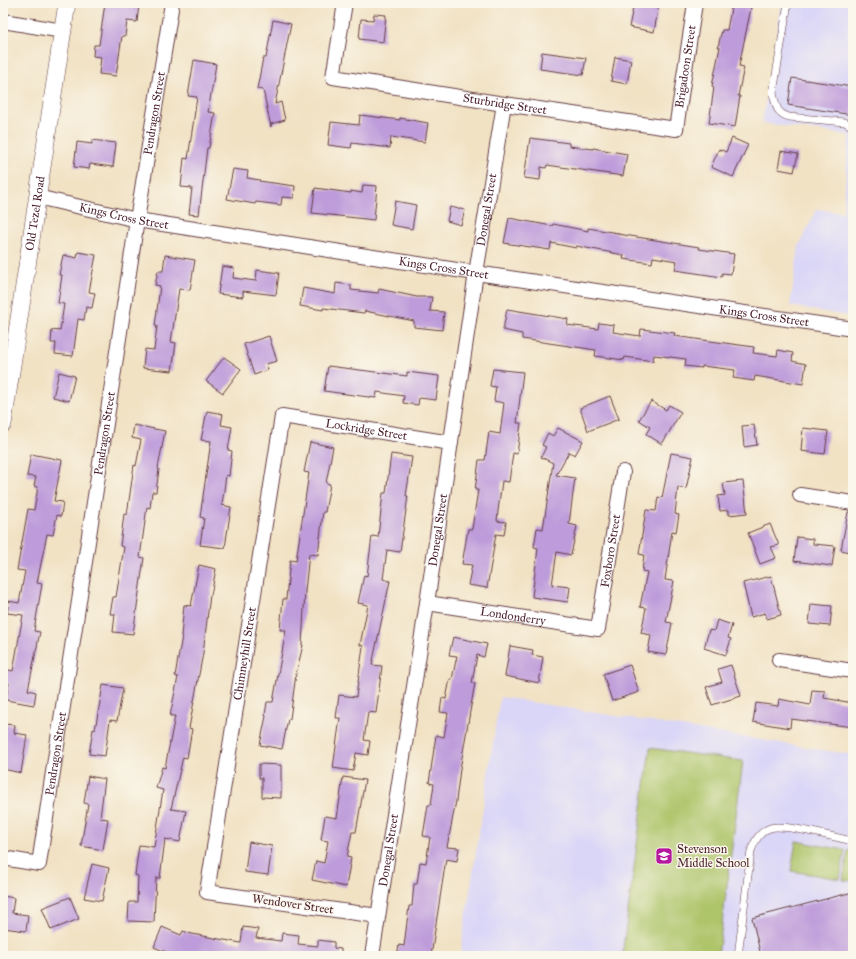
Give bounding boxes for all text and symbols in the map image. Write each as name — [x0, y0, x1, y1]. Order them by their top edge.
street label: Brigadoon Street — [672, 23, 699, 109]
street label: Pendragon Street — [141, 70, 168, 156]
street label: Sturbridge Street — [462, 91, 549, 117]
street label: Donegal Street — [474, 172, 500, 247]
street label: Old Tezel Road — [22, 175, 48, 252]
street label: Kings Cross Street — [78, 200, 170, 232]
street label: Kings Cross Street — [398, 254, 490, 282]
street label: Kings Cross Street — [718, 302, 811, 330]
street label: Pendragon Street — [91, 390, 118, 476]
street label: Lockridge Street — [325, 416, 409, 443]
street label: Donegal Street — [426, 492, 450, 567]
street label: Foxboro Street — [598, 513, 623, 589]
street label: Londonderry — [479, 604, 547, 628]
street label: Chimneyhill Street — [230, 605, 259, 701]
street label: Pendragon Street — [43, 710, 69, 797]
street label: Donegal Street — [376, 812, 401, 888]
place label: Stevenson Middle School — [677, 842, 750, 870]
school or university icon: Stevenson Middle School — [654, 846, 674, 866]
street label: Wendover Street — [251, 891, 335, 917]

